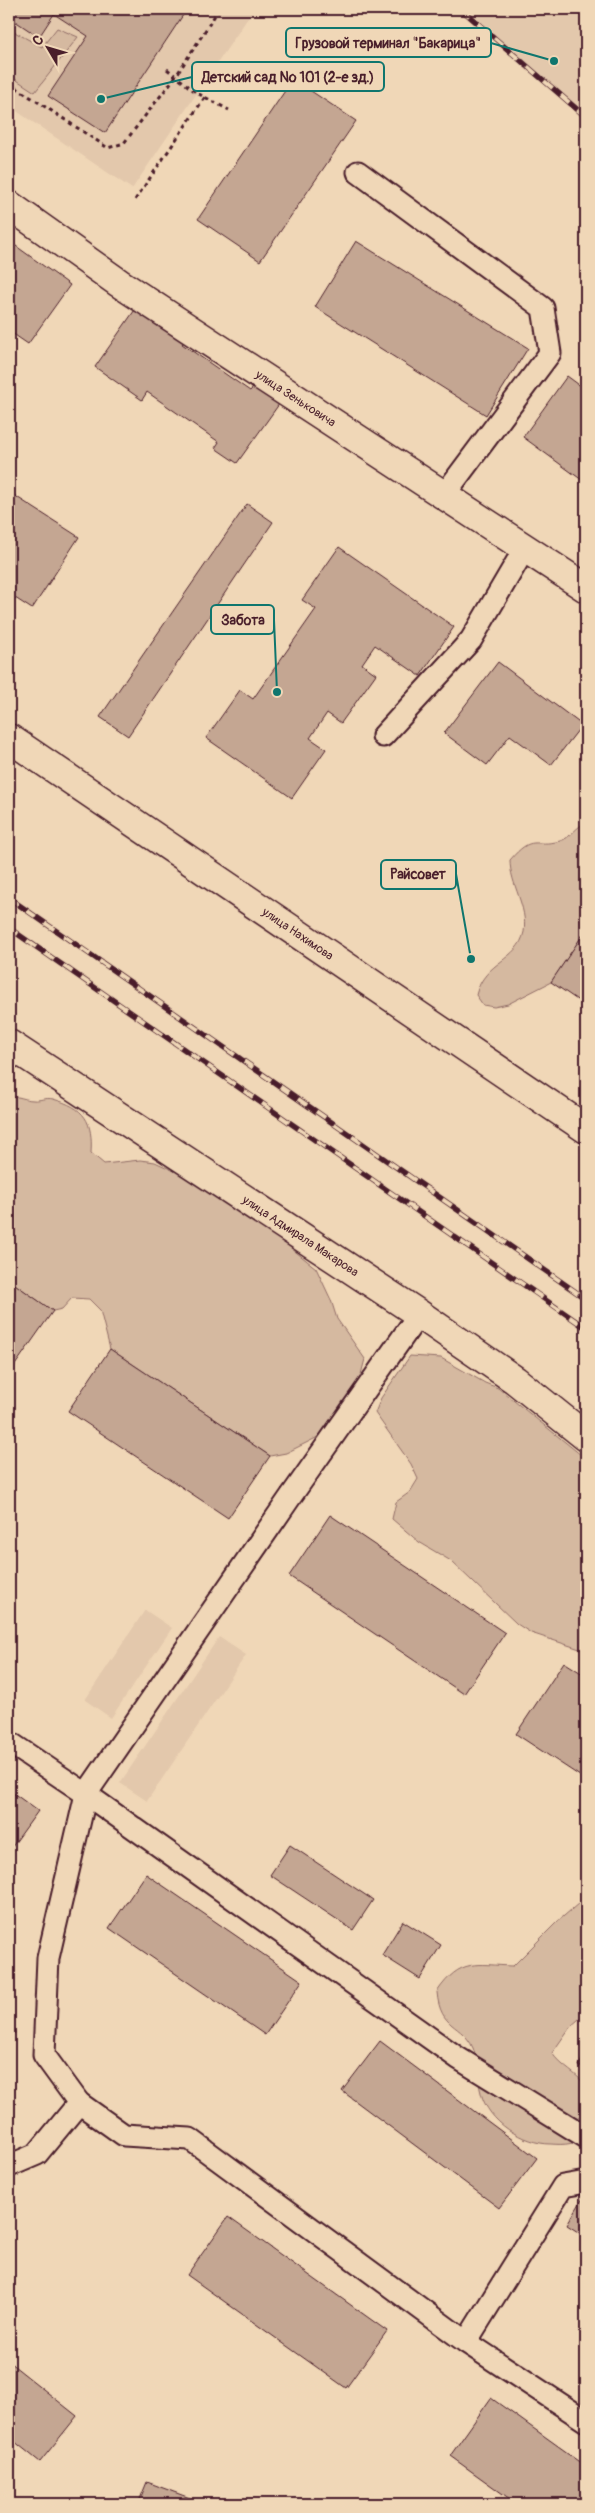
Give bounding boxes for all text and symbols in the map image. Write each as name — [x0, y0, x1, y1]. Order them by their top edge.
north arrow — [22, 22, 72, 72]
callout: Грузовой терминал "Бакарица" — [286, 28, 491, 57]
text: С — [29, 31, 48, 49]
text: Грузовой терминал "Бакарица" — [295, 35, 481, 52]
callout: Детский сад № 101 (2-е зд.) — [192, 62, 384, 91]
text: Детский сад № 101 (2-е зд.) — [201, 69, 374, 86]
street label: улица Зеньковича — [252, 366, 339, 430]
callout: Забота — [211, 605, 274, 634]
text: Забота — [221, 612, 265, 629]
callout: Райсовет — [381, 860, 456, 889]
text: Райсовет — [390, 866, 447, 883]
street label: улица Нахимова — [259, 904, 337, 963]
street label: улица Адмирала Макарова — [239, 1192, 362, 1280]

